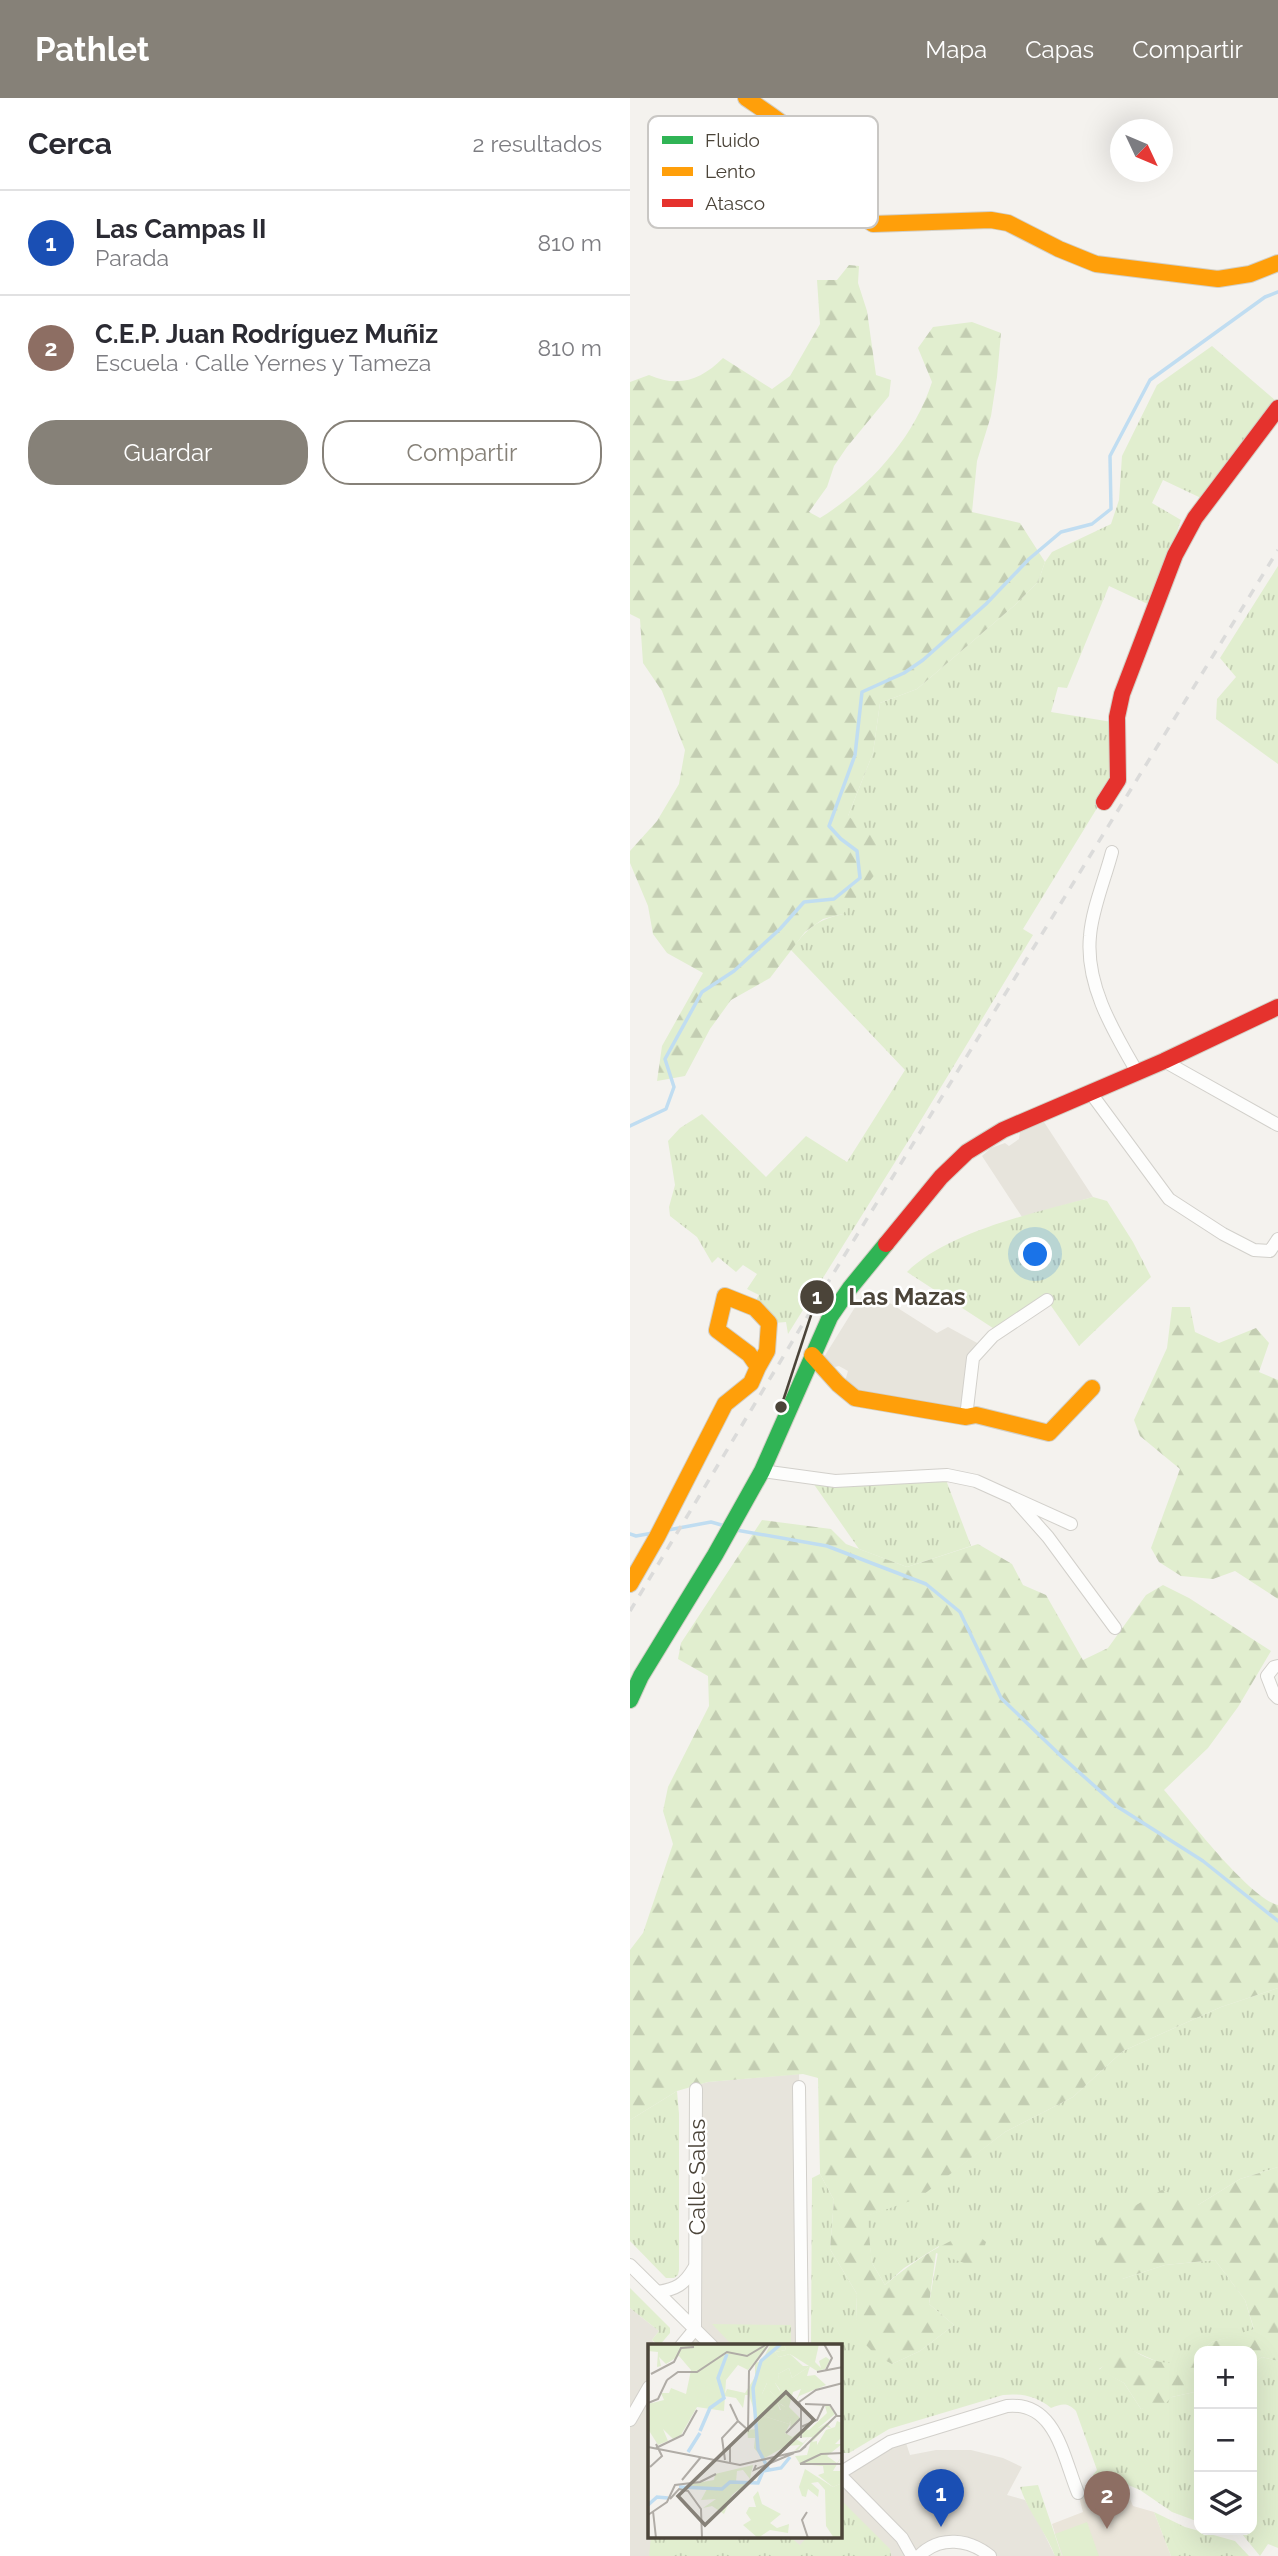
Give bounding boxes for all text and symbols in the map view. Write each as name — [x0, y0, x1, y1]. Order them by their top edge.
text: Pathlet — [35, 30, 149, 69]
text: Mapa — [925, 35, 987, 64]
text: Capas — [1025, 35, 1094, 64]
text: Compartir — [1132, 35, 1243, 64]
legend — [648, 116, 878, 228]
north arrow — [1110, 119, 1173, 182]
text: Cerca — [28, 126, 112, 161]
text: Fluido — [705, 129, 760, 151]
text: 2 resultados — [473, 130, 602, 157]
text: Lento — [705, 160, 756, 182]
text: Atasco — [705, 192, 765, 214]
text: Las Campas II — [95, 214, 267, 244]
text: 1 — [45, 229, 57, 256]
text: 810 m — [537, 229, 602, 256]
text: Parada — [95, 244, 169, 271]
text: C.E.P. Juan Rodríguez Muñiz — [95, 319, 438, 349]
text: 2 — [45, 334, 57, 361]
text: 810 m — [537, 334, 602, 361]
text: Escuela · Calle Yernes y Tameza — [95, 349, 431, 376]
button: Guardar — [28, 420, 308, 485]
button: Compartir — [322, 420, 602, 485]
your location — [1018, 1237, 1052, 1271]
callout: Las Mazas — [799, 1274, 979, 1319]
text: Las Mazas — [848, 1282, 966, 1311]
text: 1 — [812, 1284, 822, 1309]
street label: Calle Salas — [683, 2119, 710, 2235]
inset map — [648, 2344, 842, 2538]
map controls — [1194, 2346, 1257, 2535]
button: + — [1194, 2346, 1257, 2409]
button: − — [1194, 2409, 1257, 2472]
pin: 1 — [918, 2469, 964, 2527]
pin: 2 — [1084, 2471, 1130, 2529]
button: layers — [1194, 2472, 1257, 2535]

